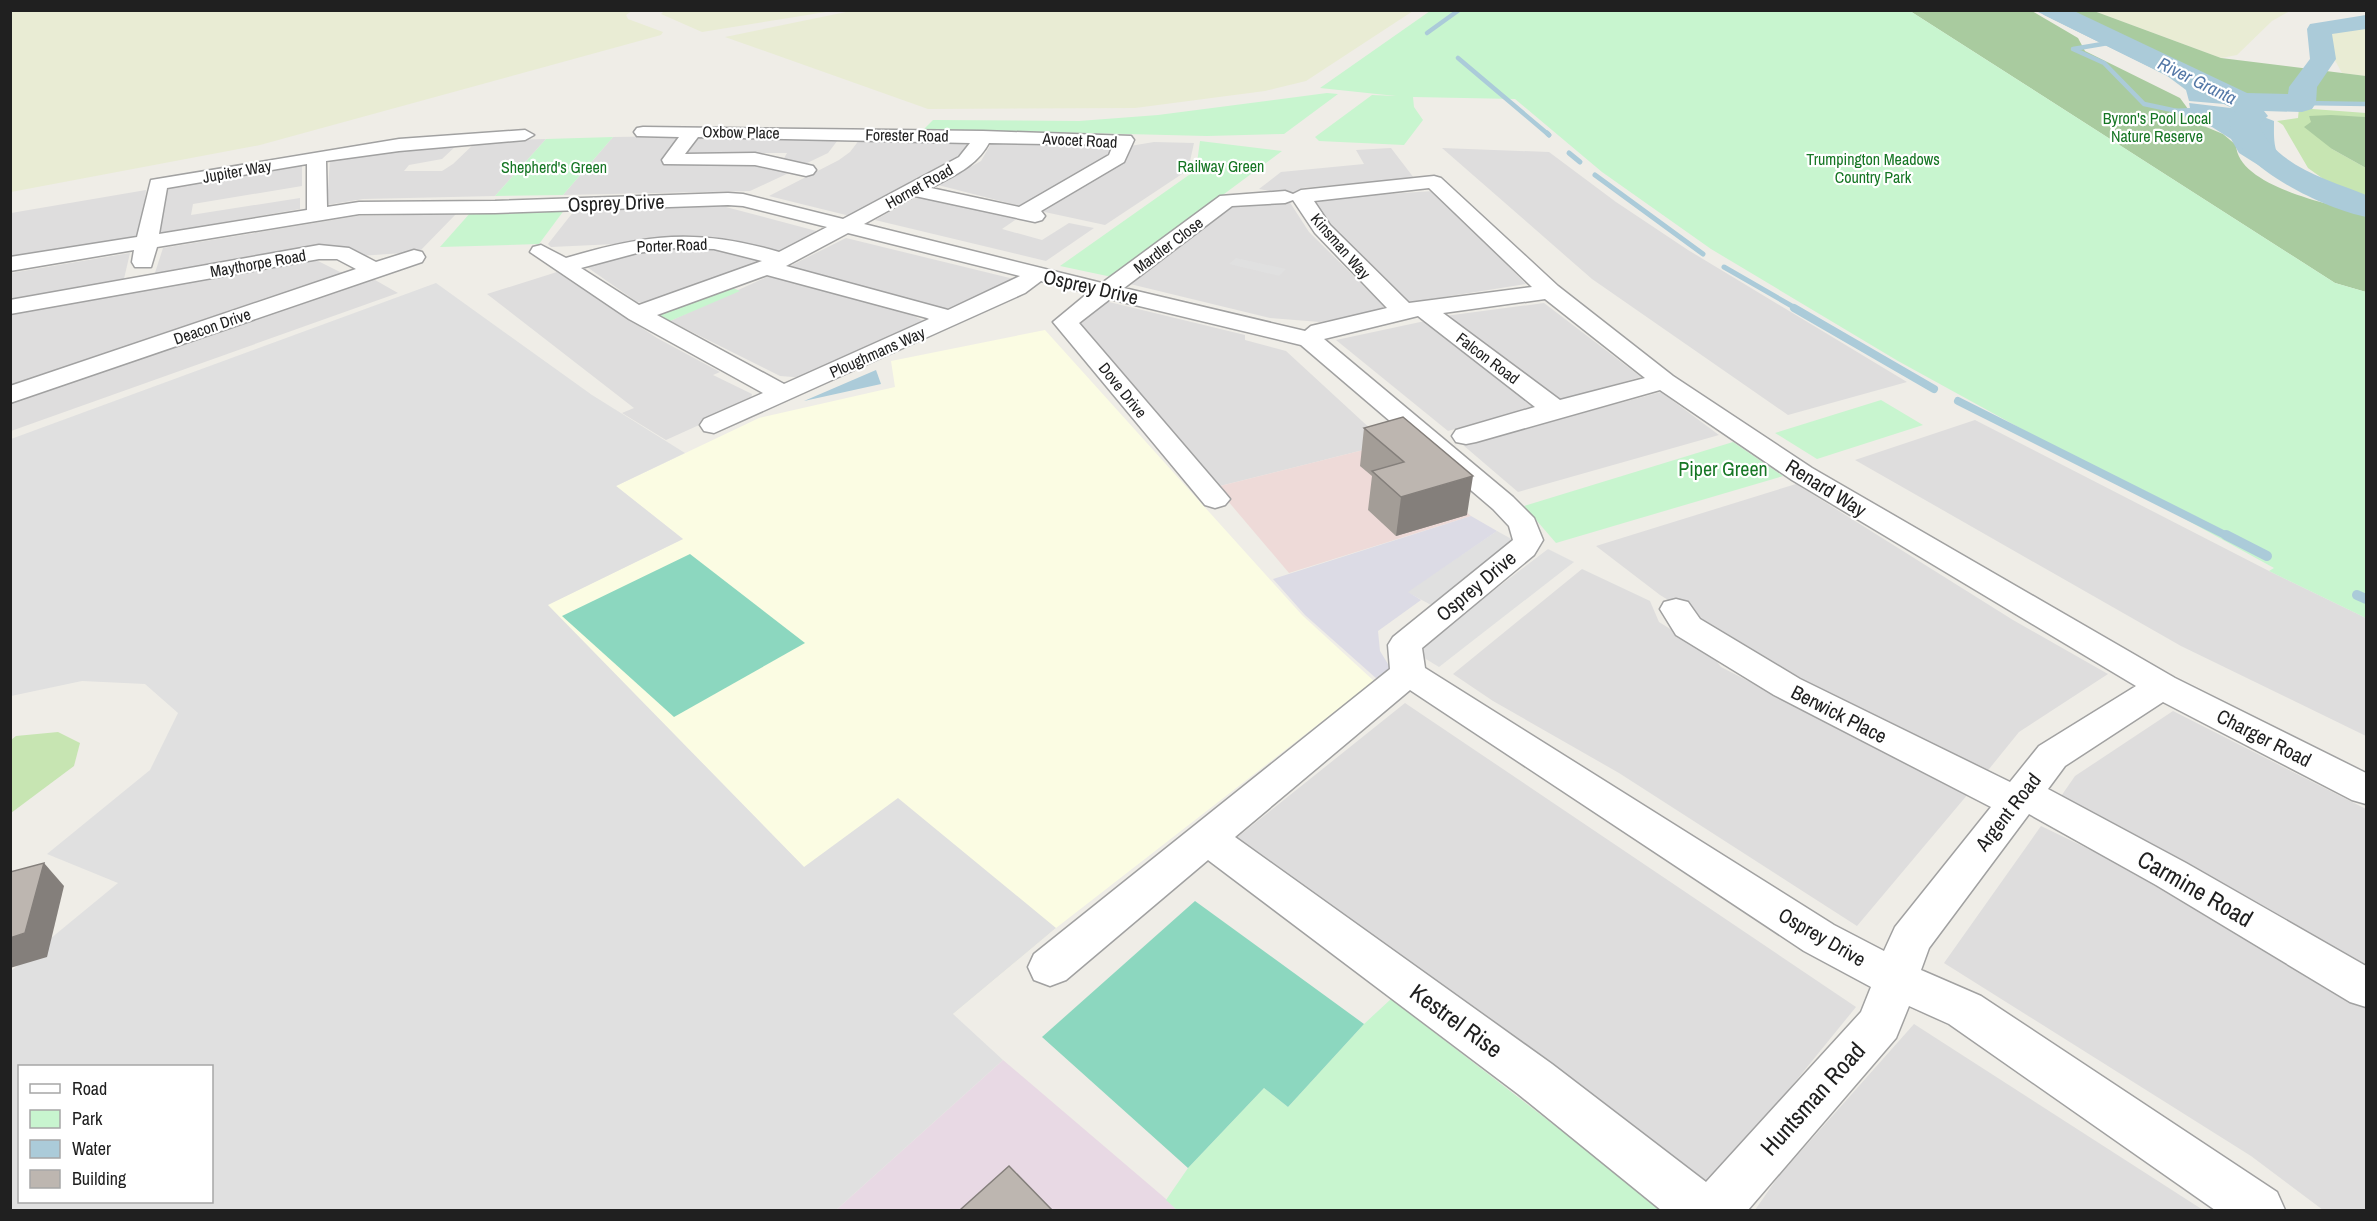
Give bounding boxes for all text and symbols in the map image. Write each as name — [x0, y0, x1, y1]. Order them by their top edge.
water label: River Granta — [2154, 51, 2241, 110]
park label: Byron's Pool Local Nature Reserve — [2103, 107, 2211, 147]
street label: Oxbow Place — [702, 120, 780, 144]
street label: Forester Road — [865, 123, 949, 147]
street label: Avocet Road — [1041, 127, 1118, 153]
park label: Trumpington Meadows Country Park — [1806, 148, 1940, 188]
street label: Jupiter Way — [201, 154, 274, 188]
park label: Railway Green — [1178, 155, 1264, 177]
park label: Shepherd's Green — [501, 156, 607, 178]
street label: Hornet Road — [881, 158, 957, 214]
street label: Osprey Drive — [567, 187, 665, 218]
street label: Kinsman Way — [1306, 208, 1376, 284]
street label: Mardler Close — [1129, 212, 1207, 278]
street label: Porter Road — [636, 233, 708, 257]
street label: Maythorpe Road — [208, 244, 308, 282]
street label: Osprey Drive — [1041, 262, 1141, 311]
street label: Deacon Drive — [170, 303, 254, 349]
street label: Ploughmans Way — [826, 321, 929, 383]
street label: Falcon Road — [1452, 327, 1524, 389]
street label: Dove Drive — [1094, 358, 1152, 422]
street label: Renard Way — [1781, 452, 1872, 523]
park label: Piper Green — [1678, 455, 1768, 482]
street label: Osprey Drive — [1430, 544, 1521, 627]
street label: Berwick Place — [1787, 678, 1892, 749]
street label: Charger Road — [2212, 702, 2316, 773]
street label: Argent Road — [1968, 767, 2047, 857]
street label: Carmine Road — [2132, 842, 2259, 934]
street label: Osprey Drive — [1774, 901, 1871, 972]
street label: Kestrel Rise — [1404, 976, 1509, 1065]
street label: Huntsman Road — [1753, 1035, 1872, 1162]
legend — [18, 1065, 213, 1203]
text: Road — [72, 1076, 107, 1101]
text: Park — [72, 1106, 103, 1131]
text: Water — [72, 1136, 111, 1161]
text: Building — [72, 1166, 127, 1191]

